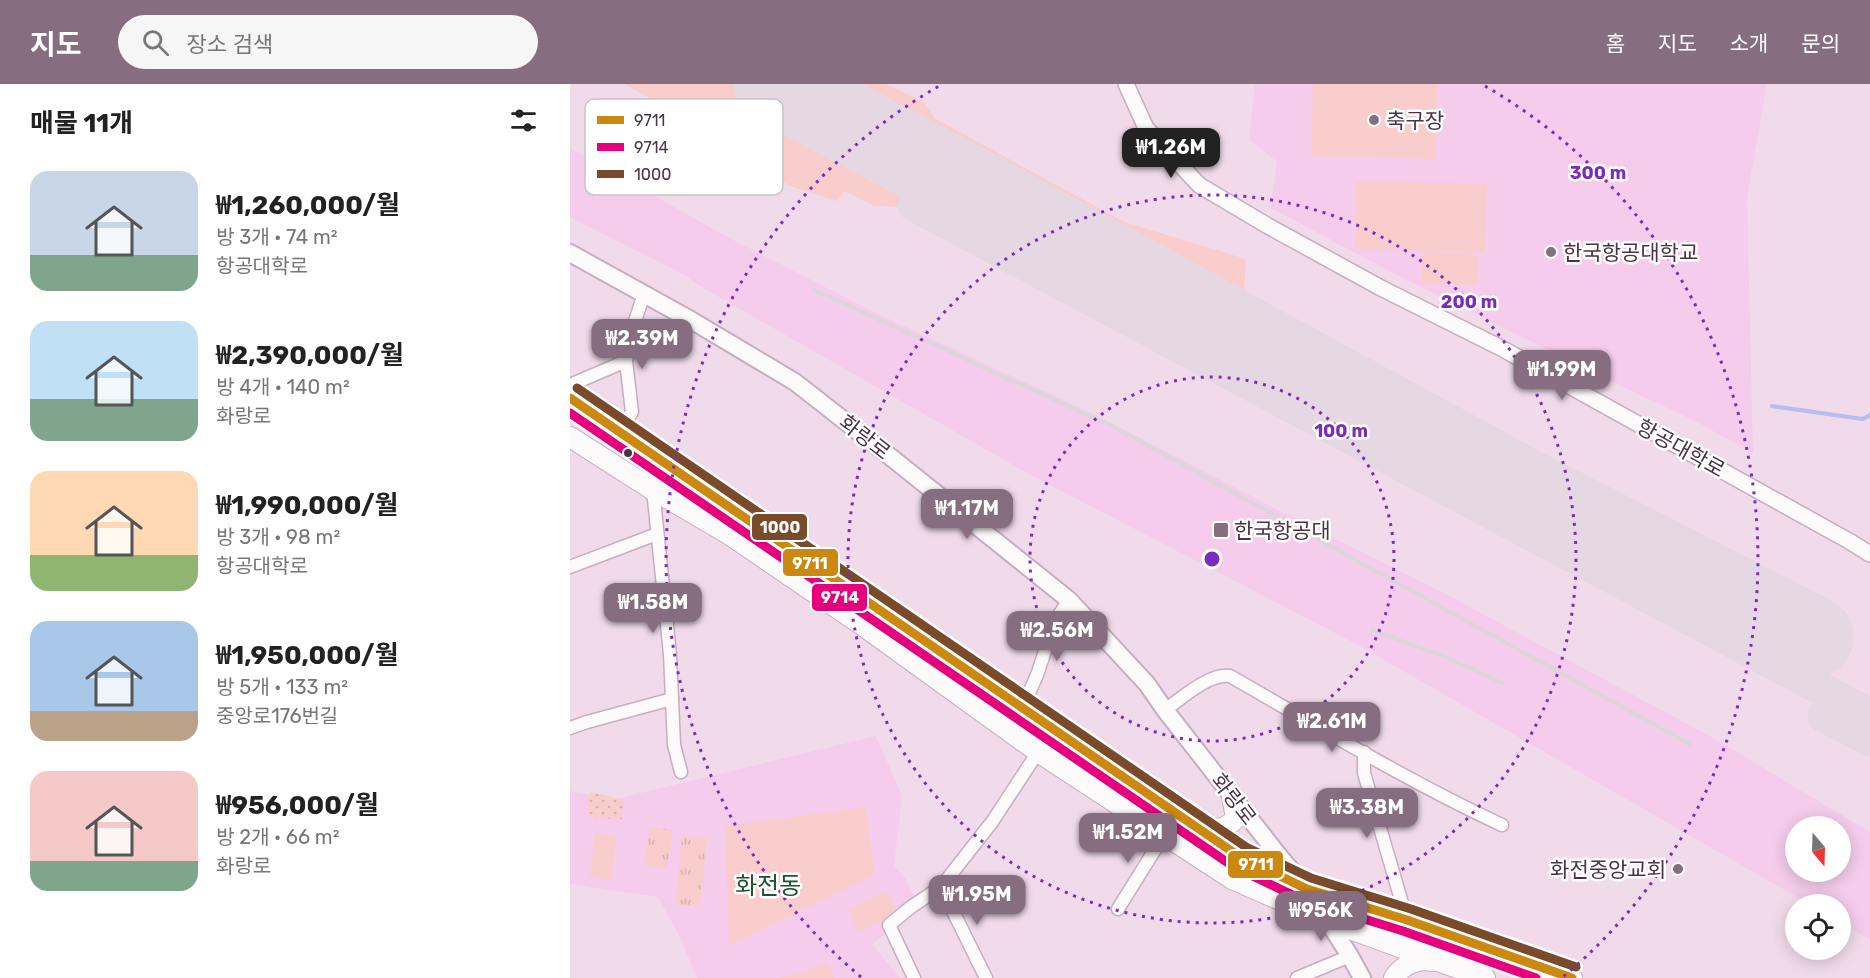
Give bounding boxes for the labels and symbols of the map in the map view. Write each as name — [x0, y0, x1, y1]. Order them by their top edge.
legend — [585, 99, 783, 195]
place label: 축구장 — [1386, 108, 1444, 133]
text: 9711 — [634, 111, 665, 130]
marker: 축구장 — [1367, 113, 1381, 127]
pin: ₩1.26M — [1122, 128, 1220, 179]
text: 9714 — [634, 138, 669, 157]
text: 300 m — [1570, 162, 1626, 184]
text: 1000 — [634, 165, 671, 184]
place label: 한국항공대학교 — [1563, 240, 1698, 265]
marker: 한국항공대학교 — [1544, 245, 1558, 259]
text: 200 m — [1441, 291, 1497, 313]
pin: ₩2.39M — [593, 319, 691, 370]
pin: ₩1.99M — [1513, 350, 1611, 401]
street label: 화랑로 — [834, 409, 896, 465]
street label: 항공대학로 — [1633, 414, 1729, 482]
text: 100 m — [1314, 420, 1368, 442]
unlabelled marker — [622, 447, 634, 459]
pin: ₩1.17M — [918, 489, 1016, 540]
line badge: 1000 — [751, 513, 808, 541]
text: 1000 — [760, 518, 800, 537]
place label: 한국항공대 — [1234, 518, 1331, 543]
marker: 한국항공대 — [1212, 521, 1230, 539]
line badge: 9711 — [782, 548, 839, 577]
centre of rings — [1202, 549, 1222, 569]
text: 9711 — [792, 554, 828, 573]
pin: ₩1.58M — [604, 583, 702, 634]
line badge: 9714 — [811, 583, 868, 612]
text: 9714 — [821, 588, 859, 607]
pin: ₩2.56M — [1008, 611, 1106, 662]
pin: ₩2.61M — [1283, 702, 1381, 753]
street label: 화랑로 — [1206, 768, 1262, 830]
pin: ₩3.38M — [1318, 788, 1416, 839]
pin: ₩1.52M — [1079, 813, 1177, 864]
north arrow — [1785, 816, 1851, 882]
line badge: 9711 — [1227, 850, 1284, 879]
text: 9711 — [1238, 855, 1274, 874]
place label: 화전중앙교회 — [1550, 857, 1666, 882]
marker: 화전중앙교회 — [1671, 862, 1685, 876]
district label: 화전동 — [735, 872, 801, 900]
pin: ₩1.95M — [928, 875, 1026, 926]
pin: ₩956K — [1279, 891, 1363, 942]

